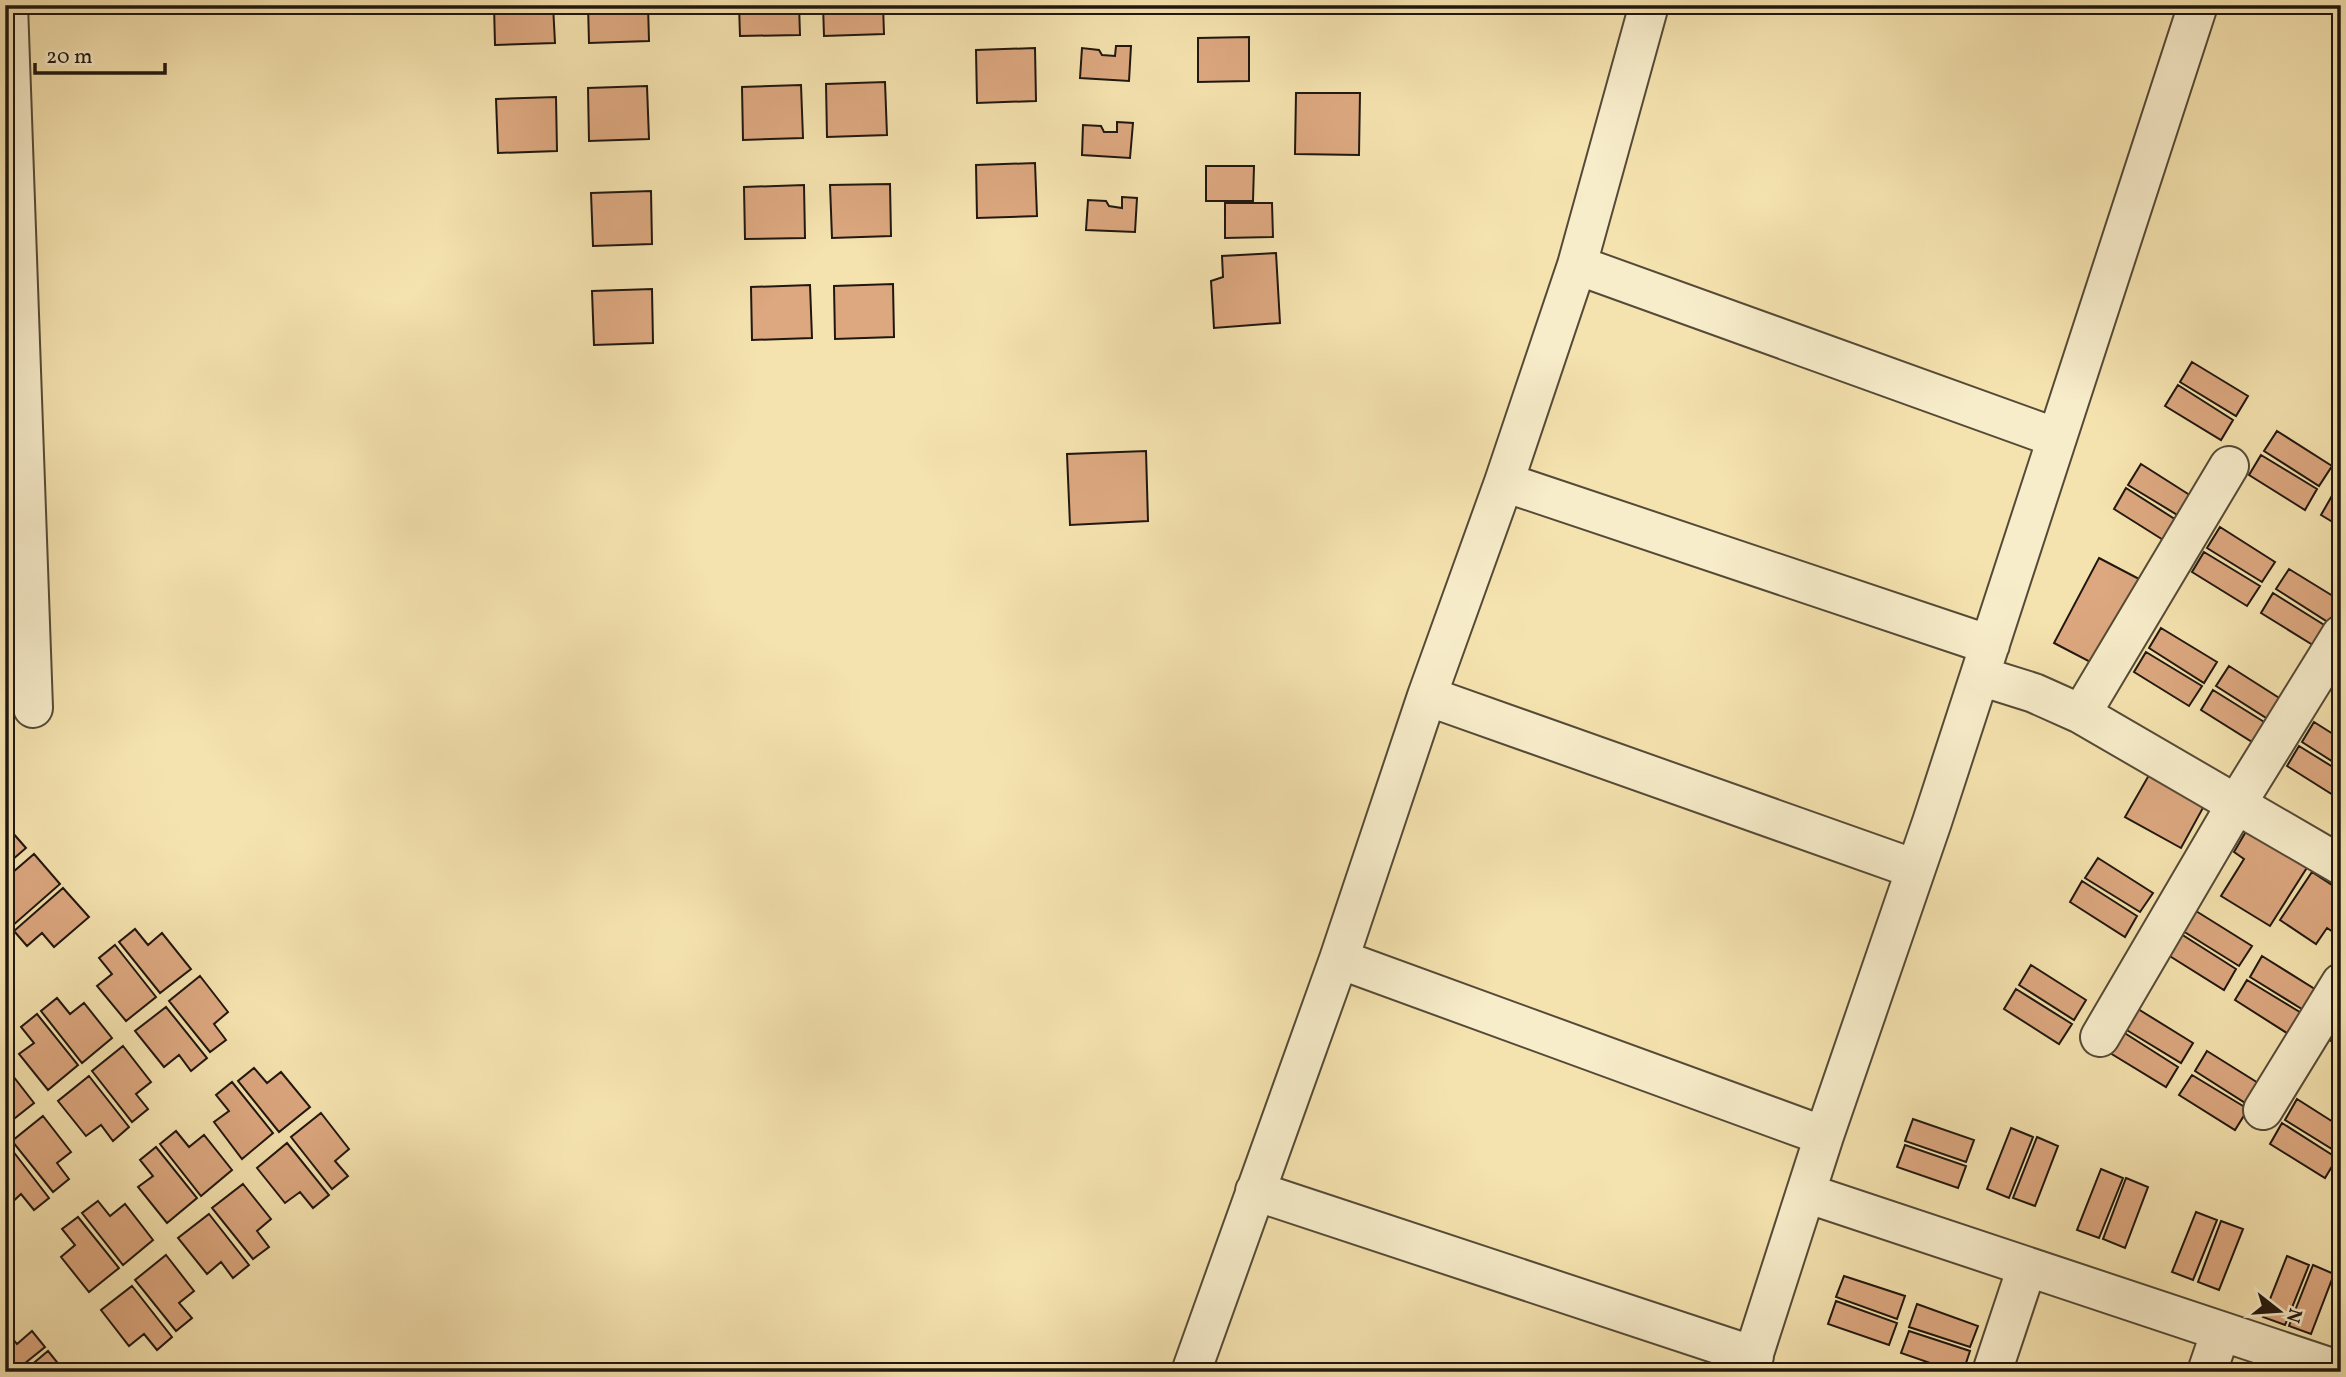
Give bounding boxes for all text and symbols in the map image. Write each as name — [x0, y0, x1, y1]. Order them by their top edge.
scale bar — [35, 32, 164, 76]
text: 20 m — [46, 43, 92, 72]
north arrow — [2244, 1276, 2314, 1346]
text: N — [2279, 1305, 2308, 1326]

